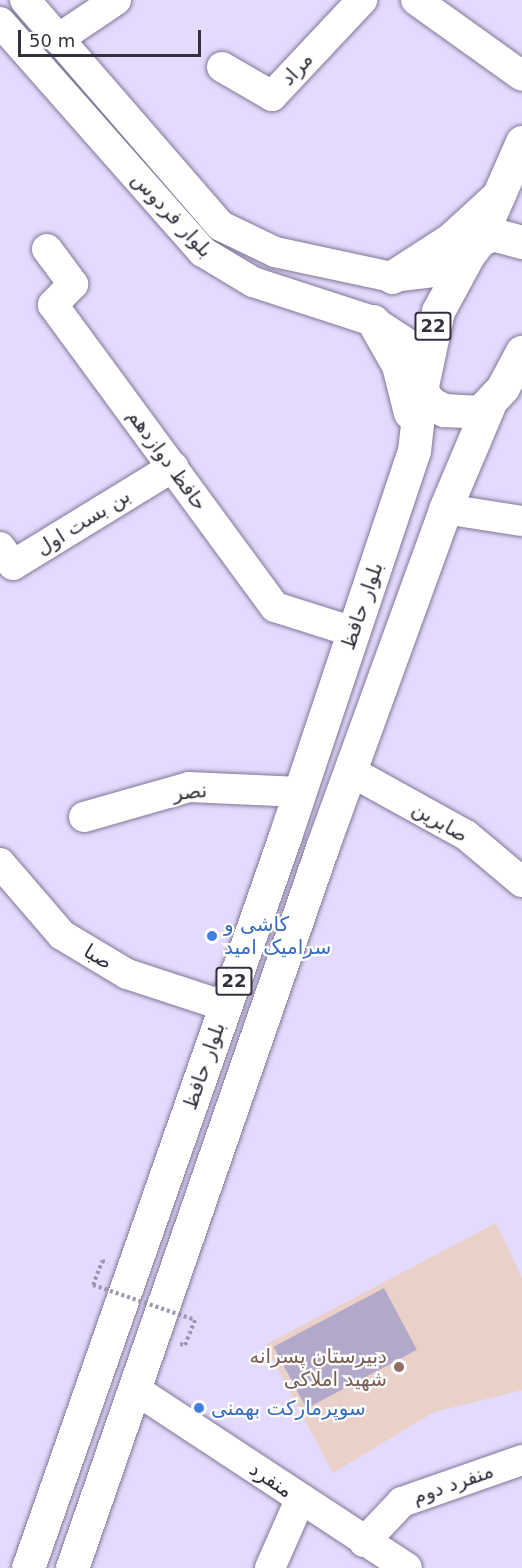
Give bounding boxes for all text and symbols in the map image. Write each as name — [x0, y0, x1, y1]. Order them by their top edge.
scale bar — [21, 18, 204, 56]
text: 50 m — [29, 30, 75, 51]
street label: مراد — [276, 48, 318, 90]
street label: بلوار فردوس — [127, 167, 217, 263]
road number: 22 — [414, 311, 452, 341]
street label: حافظ دوازدهم — [122, 404, 212, 516]
street label: بن بست اول — [32, 484, 134, 560]
street label: بلوار حافظ — [336, 559, 388, 653]
street label: نصر — [172, 778, 208, 806]
street label: صابرین — [408, 796, 472, 848]
place label: کاشی و سرامیک امید — [224, 912, 331, 959]
marker: کاشی و سرامیک امید — [205, 929, 219, 943]
street label: صبا — [79, 939, 117, 975]
road number: 22 — [214, 966, 254, 996]
street label: بلوار حافظ — [178, 1019, 230, 1113]
place label: دبیرستان پسرانه شهید املاکی — [249, 1344, 387, 1391]
marker: دبیرستان پسرانه شهید املاکی — [392, 1360, 406, 1374]
place label: سوپرمارکت بهمنی — [211, 1396, 366, 1420]
marker: سوپرمارکت بهمنی — [192, 1401, 206, 1415]
street label: منفرد — [245, 1457, 297, 1503]
street label: منفرد دوم — [409, 1459, 497, 1509]

